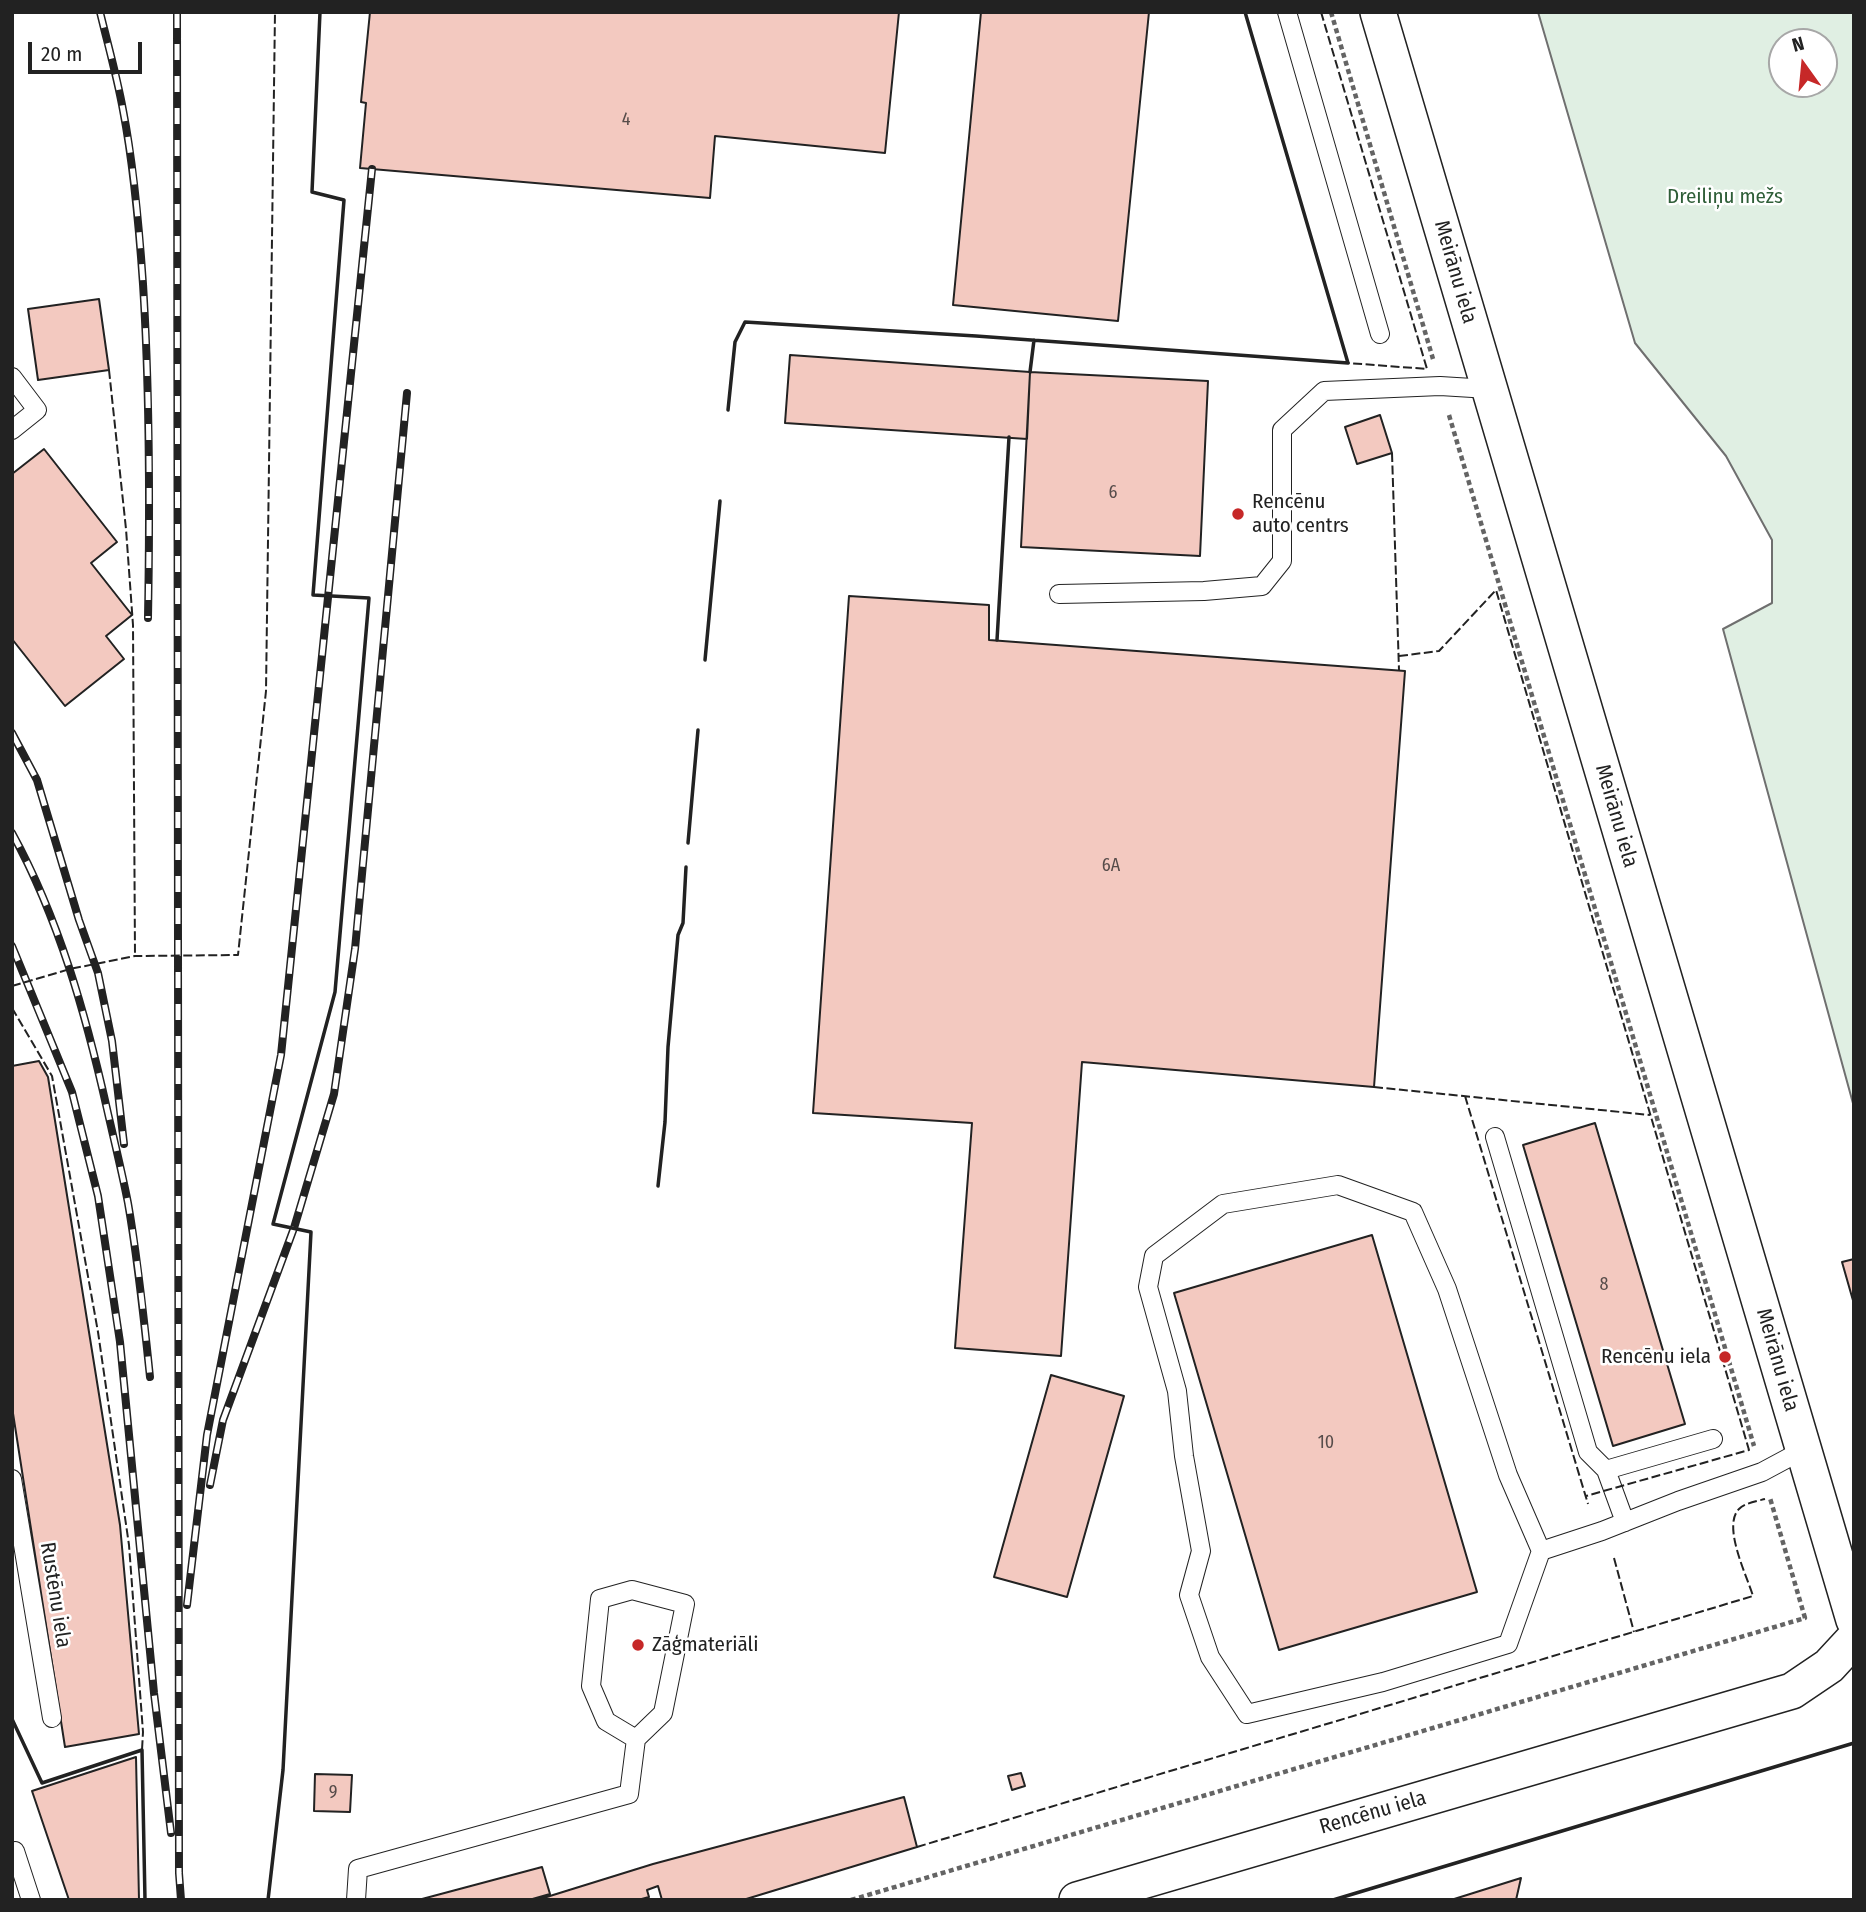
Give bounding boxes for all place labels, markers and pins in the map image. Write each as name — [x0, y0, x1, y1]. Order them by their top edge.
place label: Rencēnu auto centrs — [1252, 489, 1349, 539]
marker: Rencēnu auto centrs — [1230, 506, 1246, 522]
place label: Rencēnu iela — [1601, 1344, 1711, 1370]
marker: Rencēnu iela — [1717, 1349, 1733, 1365]
place label: Zāģmateriāli — [652, 1632, 758, 1658]
marker: Zāģmateriāli — [630, 1637, 646, 1653]

